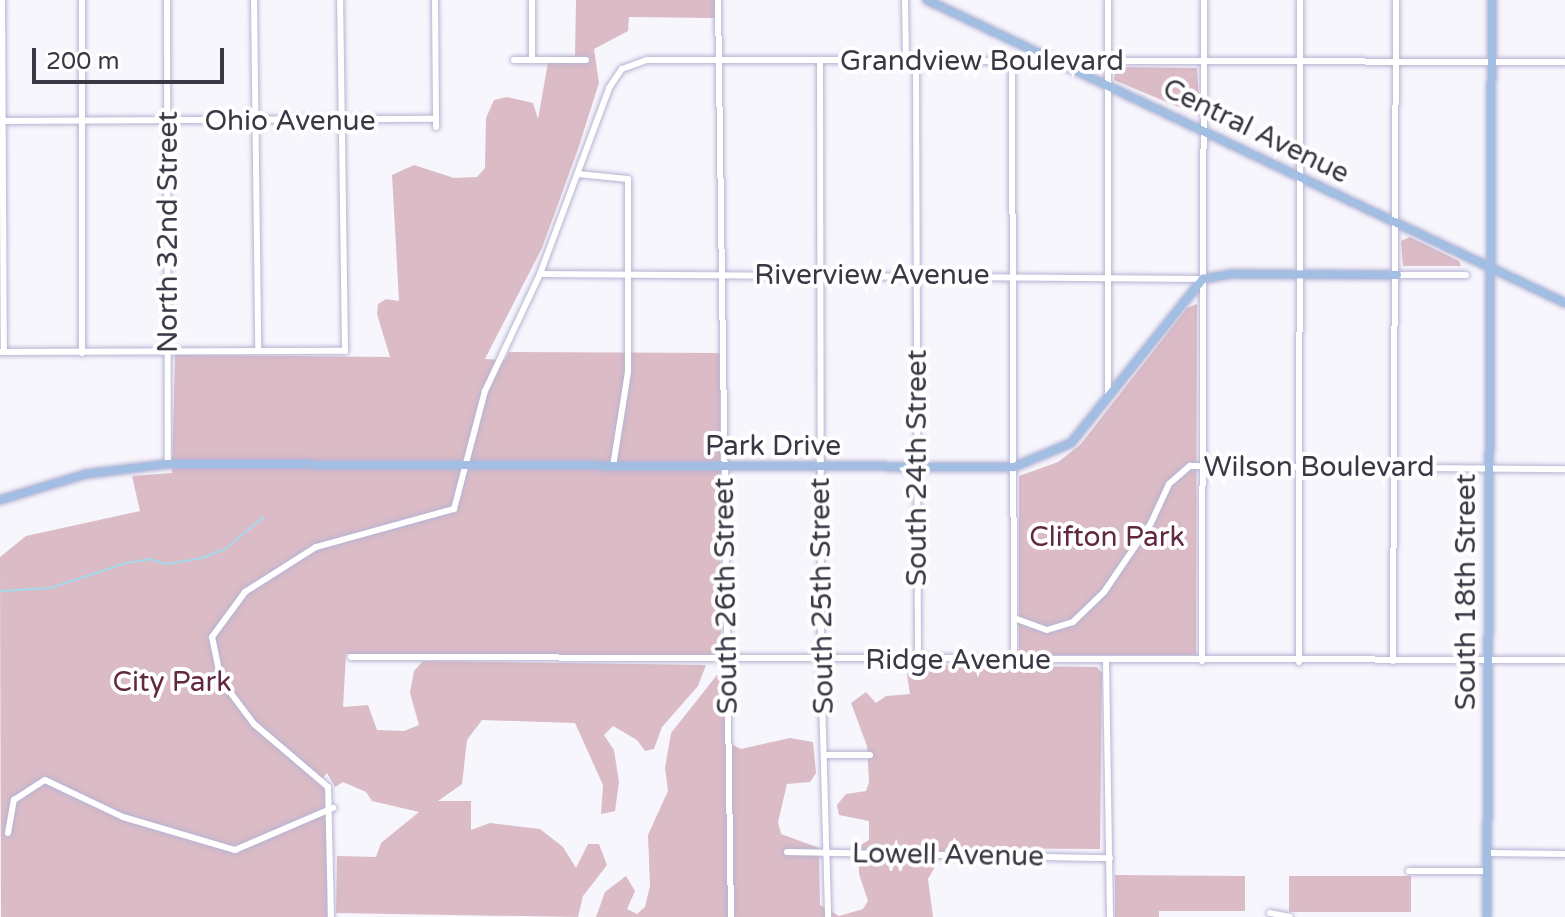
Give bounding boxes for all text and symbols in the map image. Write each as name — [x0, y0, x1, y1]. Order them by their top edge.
scale bar — [36, 32, 228, 82]
street label: Grandview Boulevard — [840, 44, 1124, 78]
text: 200 m — [46, 47, 120, 76]
street label: Central Avenue — [1157, 71, 1355, 191]
street label: Ohio Avenue — [204, 104, 376, 138]
street label: North 32nd Street — [151, 111, 185, 353]
street label: Riverview Avenue — [754, 258, 990, 292]
street label: South 24th Street — [900, 350, 934, 586]
street label: Park Drive — [705, 429, 841, 463]
street label: Wilson Boulevard — [1203, 450, 1435, 484]
street label: South 18th Street — [1449, 474, 1483, 710]
street label: South 26th Street — [707, 477, 745, 715]
street label: South 25th Street — [803, 477, 841, 715]
park label: Clifton Park — [1029, 520, 1185, 554]
street label: Ridge Avenue — [865, 643, 1051, 677]
park label: City Park — [112, 665, 232, 699]
street label: Lowell Avenue — [852, 837, 1044, 873]

